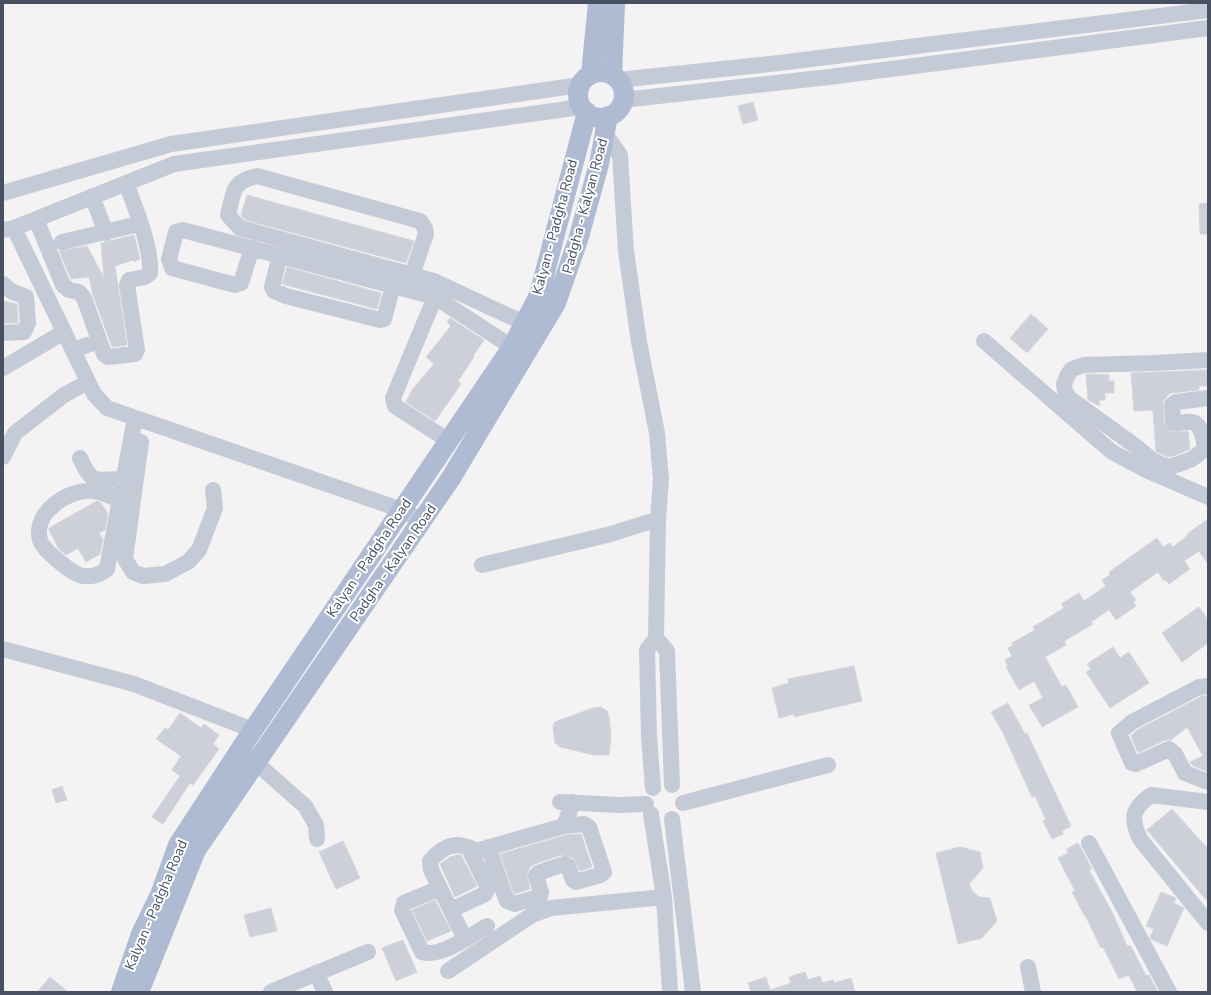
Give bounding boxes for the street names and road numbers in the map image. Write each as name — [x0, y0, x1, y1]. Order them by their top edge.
street label: Padgha - Kalyan Road — [558, 136, 612, 276]
street label: Kalyan - Padgha Road — [528, 157, 582, 297]
street label: Kalyan - Padgha Road — [322, 495, 416, 621]
street label: Padgha - Kalyan Road — [345, 500, 441, 626]
street label: Kalyan - Padgha Road — [120, 837, 192, 973]

